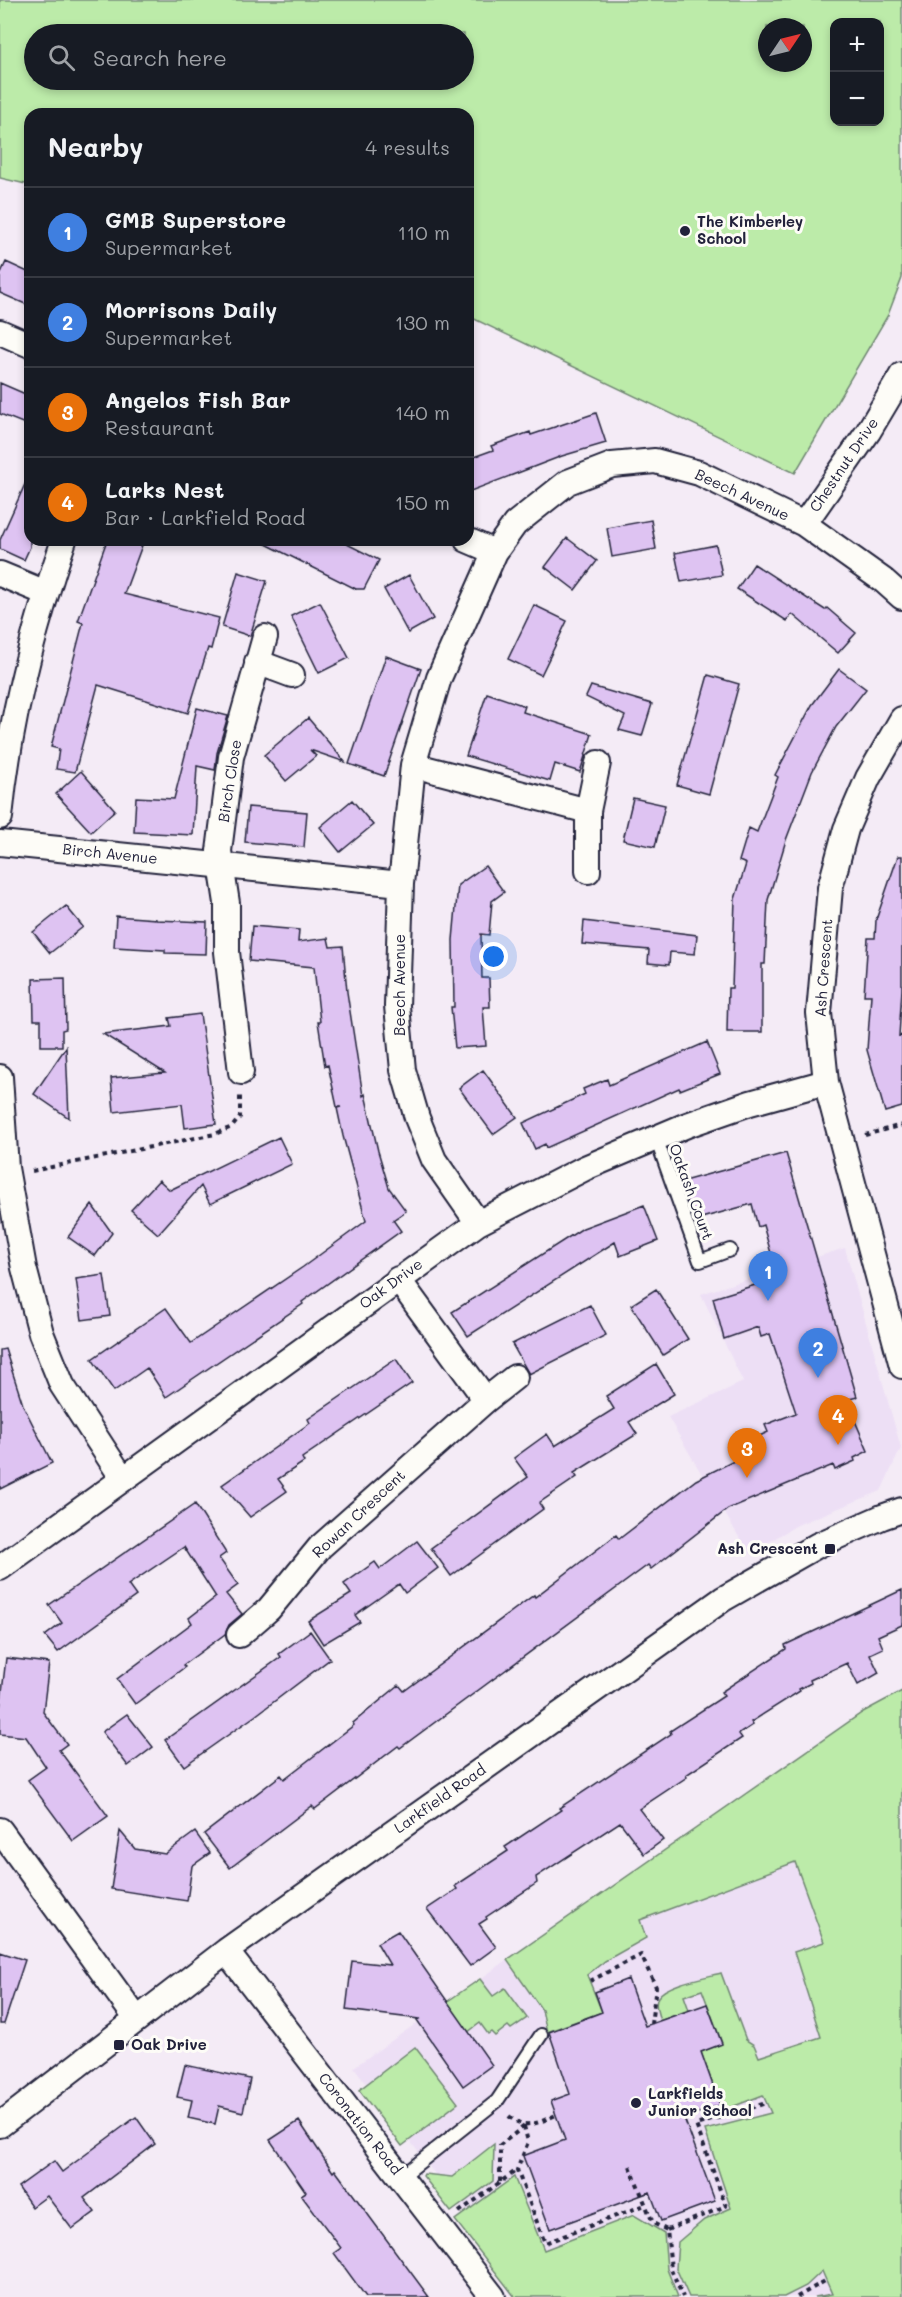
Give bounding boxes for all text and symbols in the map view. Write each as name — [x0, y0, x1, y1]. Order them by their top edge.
north arrow — [758, 18, 812, 72]
map controls — [830, 18, 884, 126]
button: + — [830, 18, 884, 72]
search box — [24, 24, 474, 90]
icon: search — [45, 41, 78, 74]
text: Search here — [93, 43, 227, 72]
button: − — [830, 72, 884, 126]
text: Nearby — [48, 130, 143, 164]
text: 4 results — [365, 134, 450, 160]
text: GMB Superstore — [105, 205, 286, 234]
place label: The Kimberley School — [697, 211, 803, 248]
text: 1 — [63, 219, 72, 245]
text: 110 m — [397, 219, 450, 245]
marker: The Kimberley School — [678, 224, 692, 238]
text: Supermarket — [105, 234, 232, 260]
text: Morrisons Daily — [105, 295, 277, 324]
text: 2 — [62, 309, 73, 335]
text: 130 m — [395, 309, 450, 335]
text: Supermarket — [105, 324, 232, 350]
text: Angelos Fish Bar — [105, 385, 291, 414]
text: 3 — [62, 399, 74, 425]
text: 140 m — [395, 399, 450, 425]
street label: Chestnut Drive — [804, 413, 882, 516]
text: Restaurant — [105, 414, 215, 440]
street label: Beech Avenue — [692, 464, 793, 525]
text: Larks Nest — [105, 475, 224, 504]
text: 4 — [61, 489, 74, 515]
text: 150 m — [395, 489, 450, 515]
text: Bar · Larkfield Road — [105, 504, 305, 530]
street label: Birch Close — [213, 738, 245, 824]
street label: Birch Avenue — [62, 838, 159, 868]
street label: Ash Crescent — [810, 918, 836, 1018]
street label: Beech Avenue — [389, 934, 409, 1036]
your location — [479, 942, 508, 971]
street label: Oakash Court — [665, 1141, 719, 1243]
pin: 1 — [748, 1252, 788, 1301]
street label: Oak Drive — [355, 1253, 426, 1313]
pin: 2 — [798, 1328, 838, 1378]
pin: 4 — [818, 1396, 858, 1445]
pin: 3 — [728, 1428, 766, 1478]
street label: Rowan Crescent — [307, 1465, 409, 1562]
place label: Ash Crescent — [717, 1538, 818, 1558]
marker: Ash Crescent — [823, 1542, 837, 1556]
street label: Larkfield Road — [390, 1759, 489, 1837]
place label: Oak Drive — [131, 2034, 207, 2054]
marker: Oak Drive — [112, 2038, 126, 2052]
street label: Coronation Road — [315, 2068, 407, 2178]
place label: Larkfields Junior School — [648, 2083, 752, 2120]
marker: Larkfields Junior School — [629, 2096, 643, 2110]

